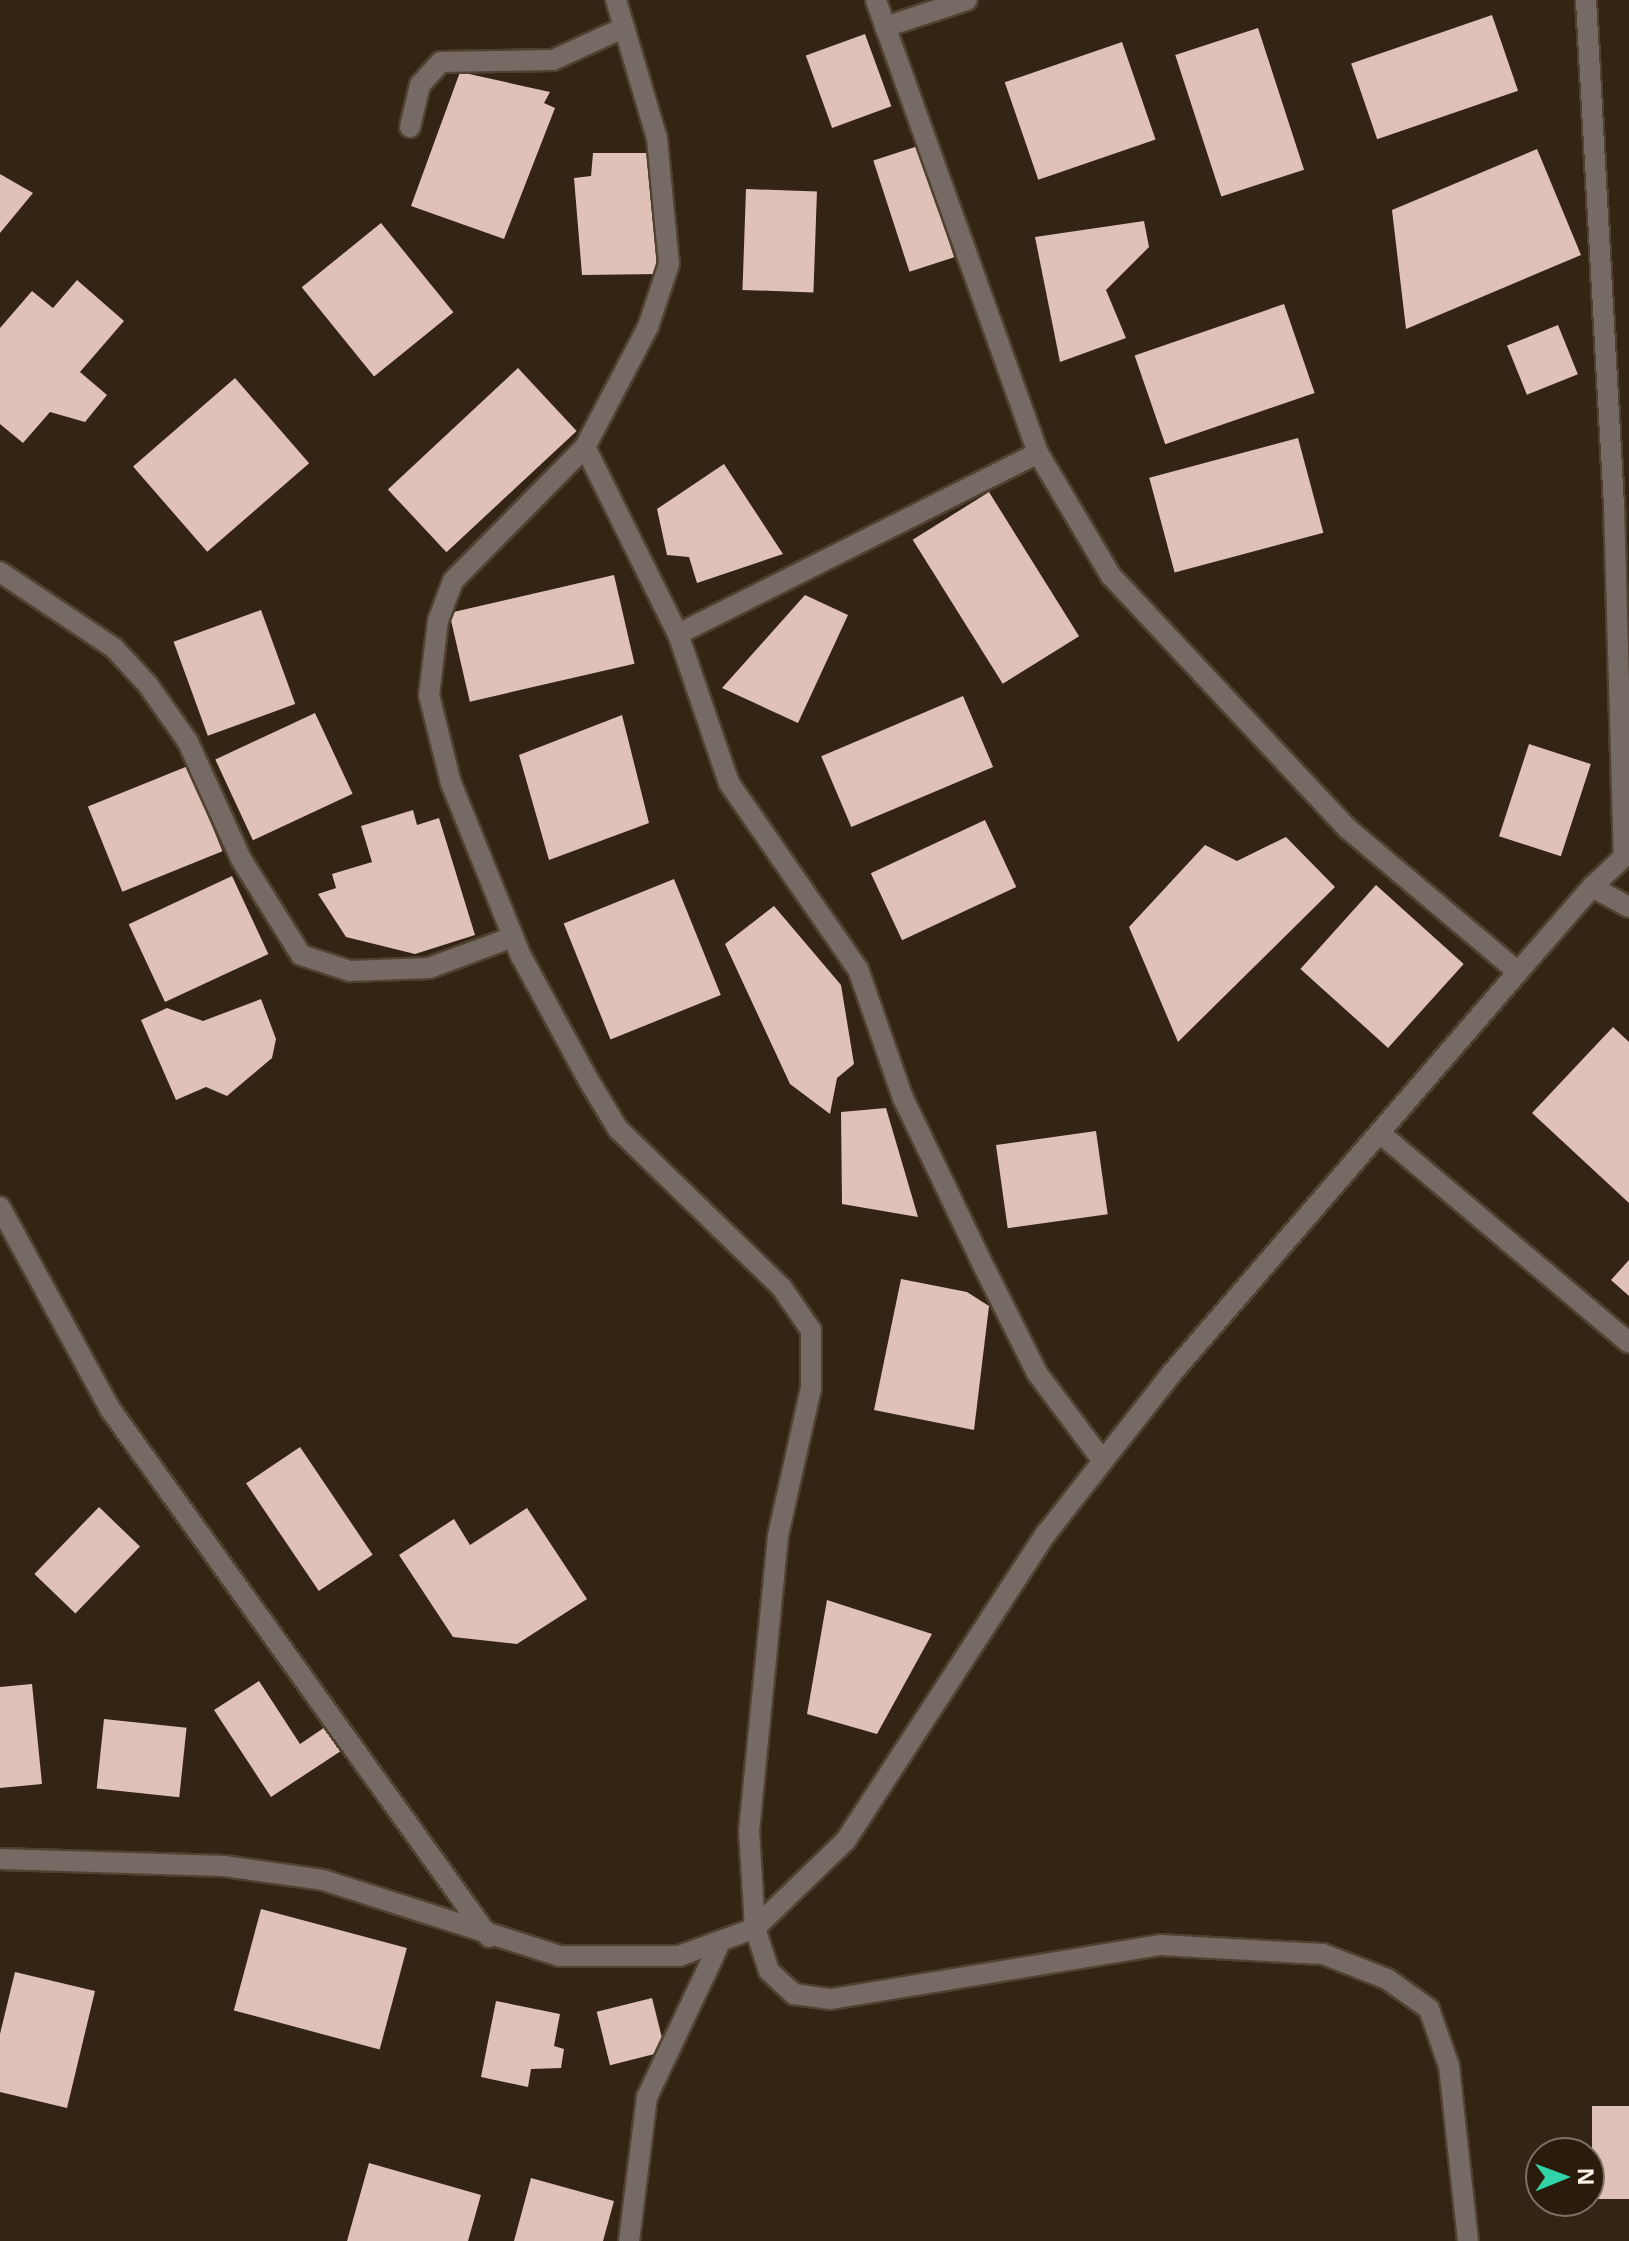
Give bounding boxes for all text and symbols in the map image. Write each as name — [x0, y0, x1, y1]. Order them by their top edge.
north arrow — [1525, 2137, 1605, 2217]
text: N — [1572, 2167, 1602, 2186]

